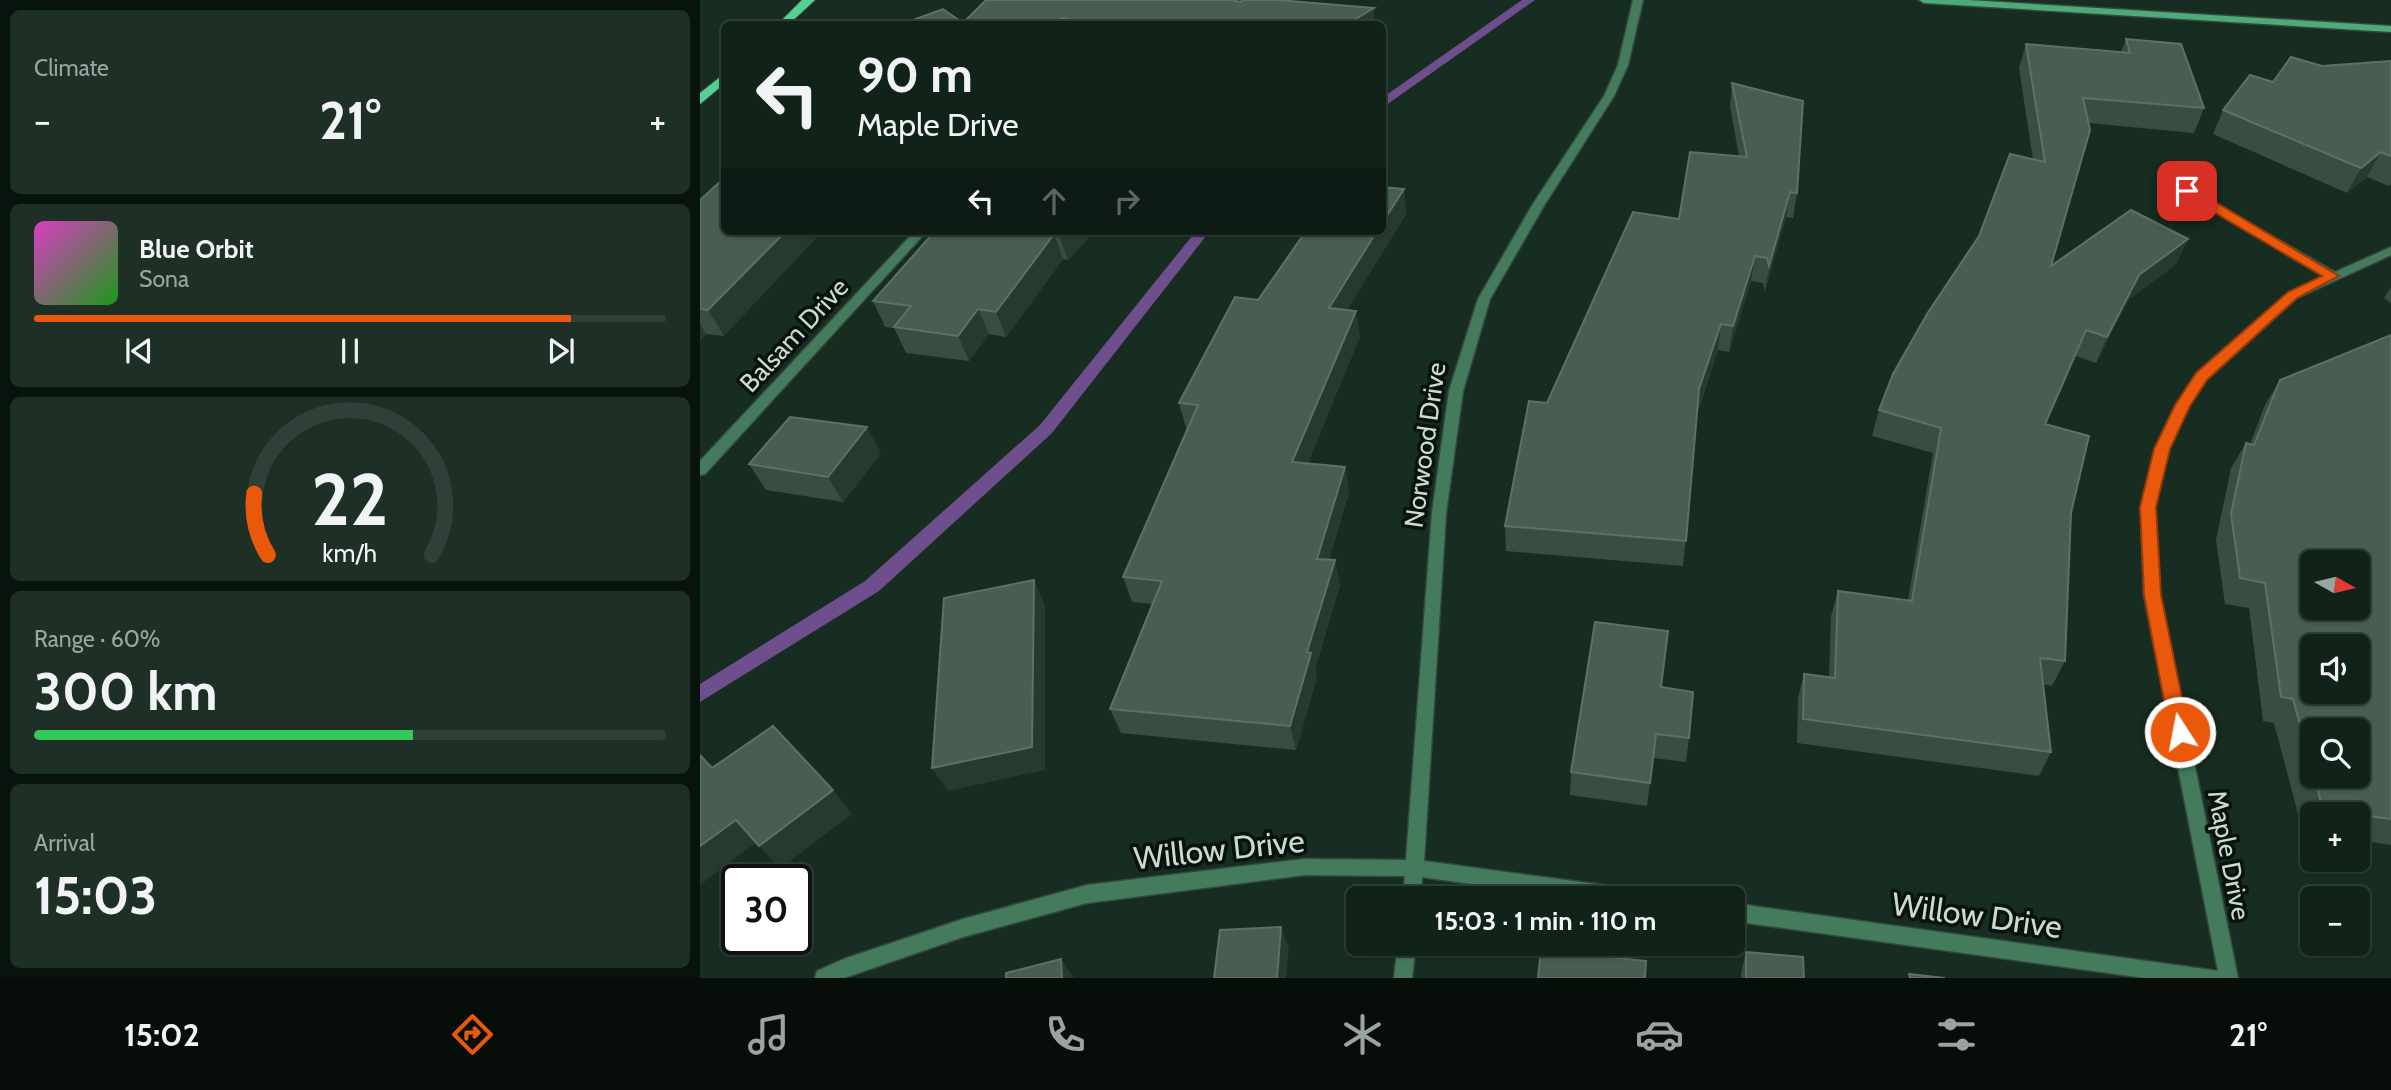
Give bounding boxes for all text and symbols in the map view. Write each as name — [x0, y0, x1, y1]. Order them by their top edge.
text: 90 m — [857, 45, 973, 104]
icon: left — [742, 49, 833, 140]
text: Climate — [34, 54, 109, 82]
text: 21° — [319, 89, 381, 152]
text: − — [34, 97, 51, 144]
text: + — [649, 97, 666, 144]
text: Maple Drive — [857, 105, 1019, 144]
pin — [2157, 161, 2217, 221]
icon: arrive — [2168, 172, 2206, 210]
icon: left — [962, 182, 1000, 220]
icon: ahead — [1035, 182, 1073, 220]
icon: right — [1108, 182, 1146, 220]
text: Blue Orbit — [139, 233, 254, 265]
text: Sona — [139, 265, 189, 293]
street label: Balsam Drive — [733, 271, 855, 399]
icon: previous — [120, 332, 158, 370]
icon: pause — [331, 332, 369, 370]
icon: next — [542, 332, 580, 370]
street label: Norwood Drive — [1398, 360, 1452, 530]
text: 22 — [311, 455, 389, 543]
text: km/h — [323, 538, 377, 568]
north arrow — [2300, 550, 2370, 620]
map controls — [2300, 550, 2370, 956]
text: Range · 60% — [34, 625, 161, 653]
button: sound — [2300, 634, 2370, 704]
text: 300 km — [34, 660, 218, 723]
position arrow — [2143, 695, 2217, 769]
button: search — [2300, 718, 2370, 788]
street label: Maple Drive — [2201, 787, 2257, 923]
button: + — [2300, 802, 2370, 872]
street label: Willow Drive — [1132, 821, 1306, 877]
text: Arrival — [34, 829, 95, 857]
text: 15:03 — [34, 864, 157, 927]
speed limit sign: 30 — [721, 864, 812, 955]
street label: Willow Drive — [1889, 884, 2065, 946]
button: − — [2300, 886, 2370, 956]
text: 15:03 · 1 min · 110 m — [1435, 905, 1656, 937]
icon: directions — [448, 1010, 497, 1059]
icon: music — [744, 1010, 793, 1059]
icon: phone — [1041, 1010, 1090, 1059]
icon: climate — [1338, 1010, 1387, 1059]
icon: car — [1635, 1010, 1684, 1059]
icon: filters — [1932, 1010, 1981, 1059]
text: 15:02 — [124, 1015, 200, 1054]
text: 21° — [2229, 1015, 2267, 1054]

